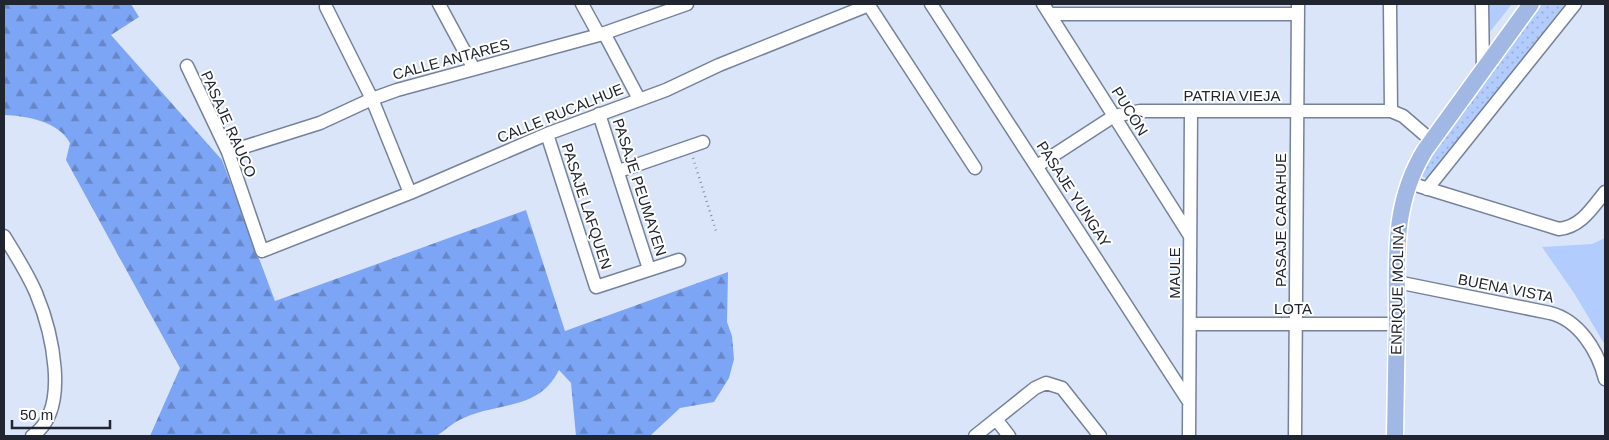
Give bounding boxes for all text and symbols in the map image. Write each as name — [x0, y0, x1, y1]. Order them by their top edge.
street label: CALLE ANTARES — [391, 35, 511, 83]
street label: PASAJE RAUCO — [198, 68, 260, 180]
street label: CALLE RUCALHUE — [495, 80, 625, 146]
street label: PUCÓN — [1108, 84, 1152, 138]
street label: PATRIA VIEJA — [1184, 87, 1280, 104]
street label: PASAJE PEUMAYEN — [610, 116, 670, 258]
street label: PASAJE YUNGAY — [1033, 138, 1115, 250]
street label: PASAJE LAFQUEN — [559, 141, 615, 271]
street label: PASAJE CARAHUE — [1272, 153, 1289, 287]
street label: ENRIQUE MOLINA — [1387, 225, 1407, 355]
street label: MAULE — [1166, 247, 1183, 299]
street label: BUENA VISTA — [1457, 270, 1555, 306]
street label: LOTA — [1274, 300, 1312, 317]
scale bar — [12, 398, 110, 430]
text: 50 m — [20, 406, 53, 423]

